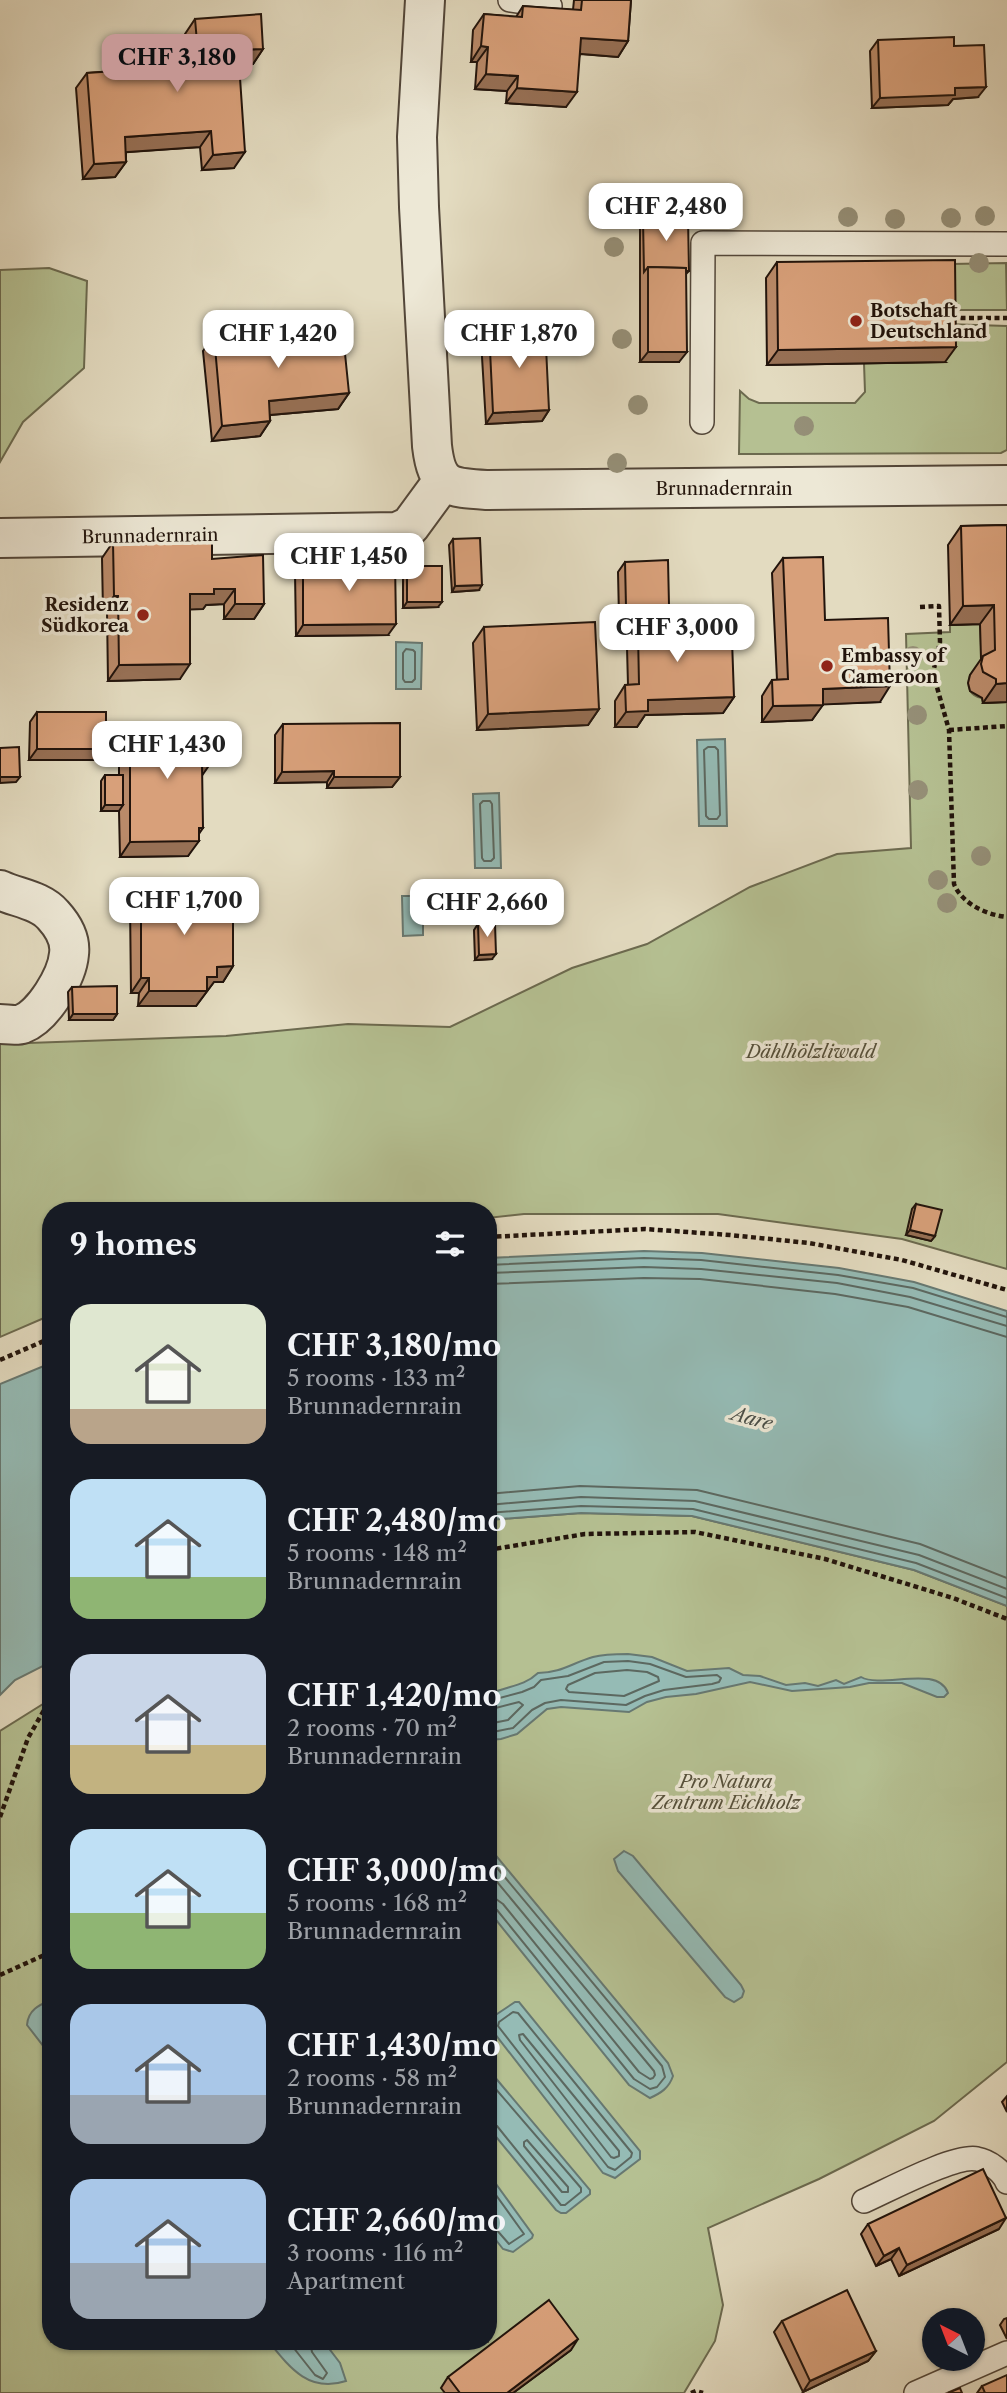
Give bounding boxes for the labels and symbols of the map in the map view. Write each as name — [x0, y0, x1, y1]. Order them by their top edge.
pin: CHF 3,180 — [97, 34, 257, 94]
pin: CHF 2,480 — [586, 184, 746, 243]
place label: Botschaft Deutschland — [870, 300, 987, 343]
pin: CHF 1,420 — [198, 310, 358, 370]
pin: CHF 1,870 — [439, 310, 599, 370]
marker: Botschaft Deutschland — [848, 313, 864, 329]
street label: Brunnadernrain — [656, 478, 792, 500]
street label: Brunnadernrain — [81, 524, 219, 548]
pin: CHF 1,450 — [269, 534, 429, 593]
place label: Residenz Südkorea — [41, 594, 130, 637]
pin: CHF 3,000 — [597, 604, 757, 664]
marker: Residenz Südkorea — [135, 607, 151, 623]
place label: Embassy of Cameroon — [841, 645, 947, 688]
marker: Embassy of Cameroon — [819, 658, 835, 674]
pin: CHF 1,430 — [87, 722, 247, 781]
pin: CHF 1,700 — [104, 878, 264, 937]
pin: CHF 2,660 — [407, 880, 567, 939]
park label: Dählhölzliwald — [744, 1041, 878, 1063]
water label: Aare — [726, 1401, 776, 1435]
park label: Pro Natura Zentrum Eichholz — [650, 1771, 802, 1814]
north arrow — [922, 2308, 985, 2371]

